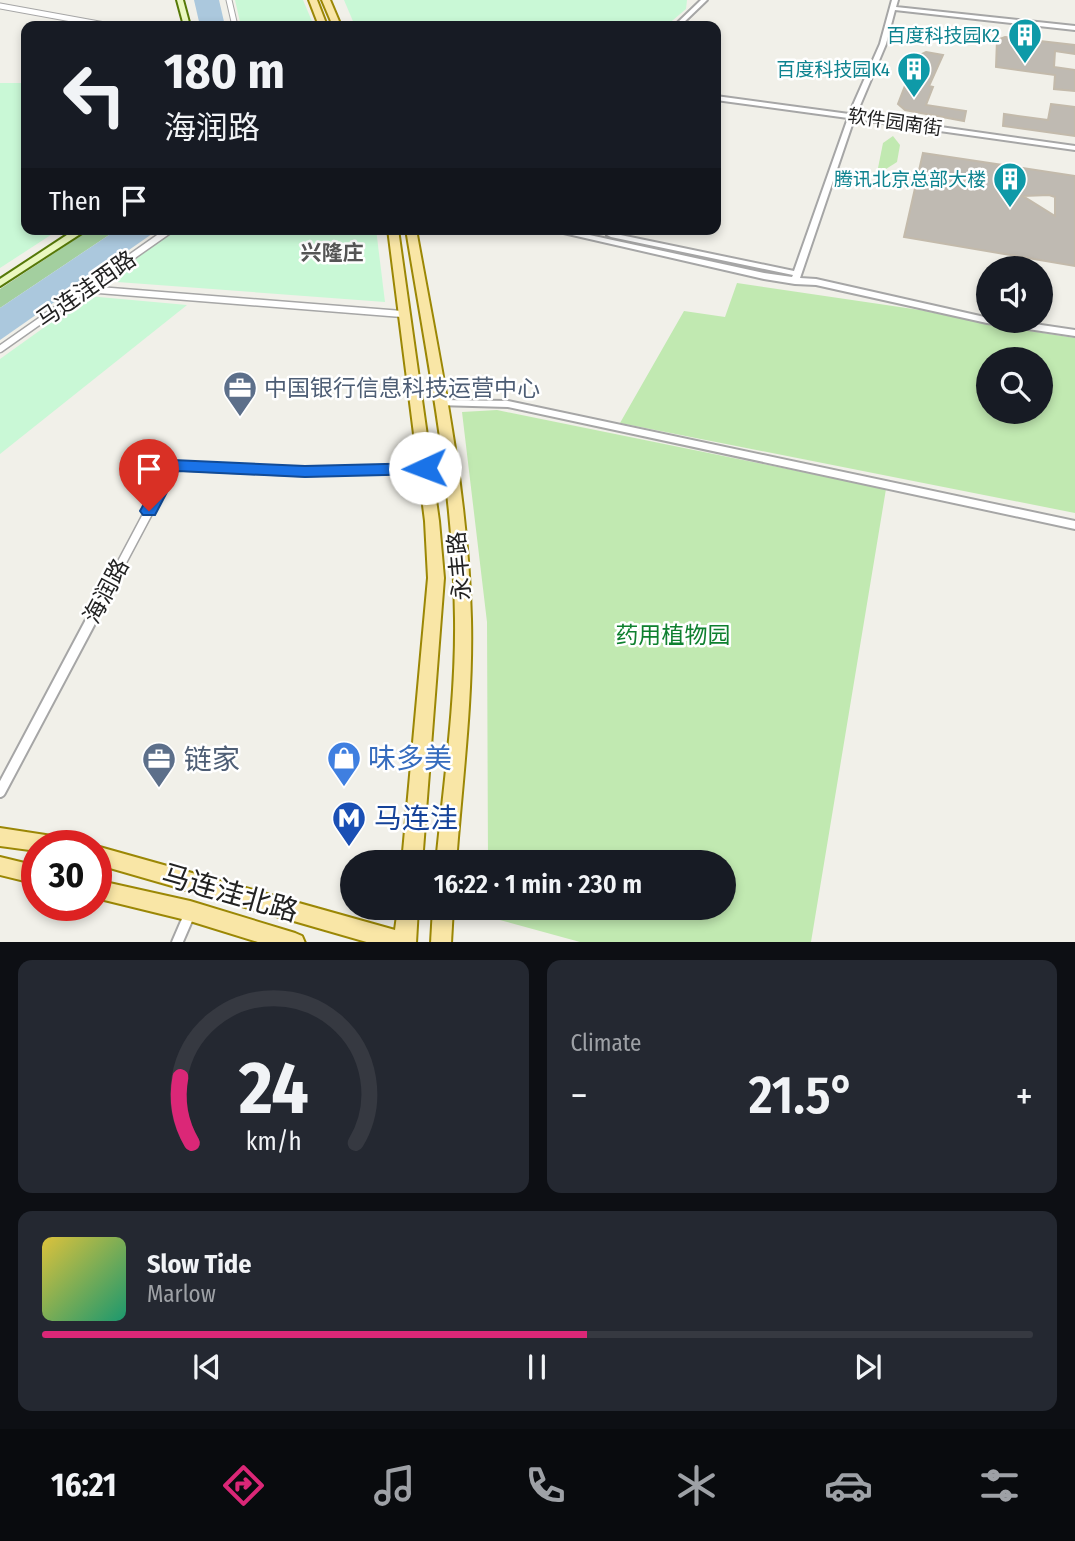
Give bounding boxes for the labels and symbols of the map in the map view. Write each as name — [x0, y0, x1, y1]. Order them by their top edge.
building icon: 百度科技园K2 — [1006, 16, 1044, 65]
place label: 百度科技园K2 — [887, 24, 1000, 47]
building icon: 百度科技园K4 — [895, 50, 933, 99]
place label: 百度科技园K4 — [776, 58, 890, 81]
street label: 软件园南街 — [846, 104, 944, 140]
building icon: 腾讯北京总部大楼 — [991, 160, 1029, 209]
place label: 腾讯北京总部大楼 — [834, 168, 986, 191]
district label: 兴隆庄 — [301, 240, 364, 266]
street label: 马连洼西路 — [31, 245, 141, 333]
office icon: 中国银行信息科技运营中心 — [221, 369, 259, 418]
place label: 中国银行信息科技运营中心 — [264, 374, 540, 402]
position arrow — [388, 431, 462, 505]
pin — [119, 439, 179, 511]
street label: 永丰路 — [442, 530, 476, 602]
street label: 海润路 — [77, 554, 135, 628]
park label: 药用植物园 — [616, 621, 731, 649]
shop icon: 味多美 — [325, 739, 363, 788]
office icon: 链家 — [140, 740, 178, 789]
place label: 味多美 — [368, 742, 452, 775]
place label: 链家 — [184, 743, 240, 776]
metro station icon: 马连洼 — [330, 799, 368, 848]
place label: 马连洼 — [374, 802, 458, 835]
speed limit sign: 30 — [21, 830, 112, 921]
street label: 马连洼北路 — [158, 858, 302, 928]

